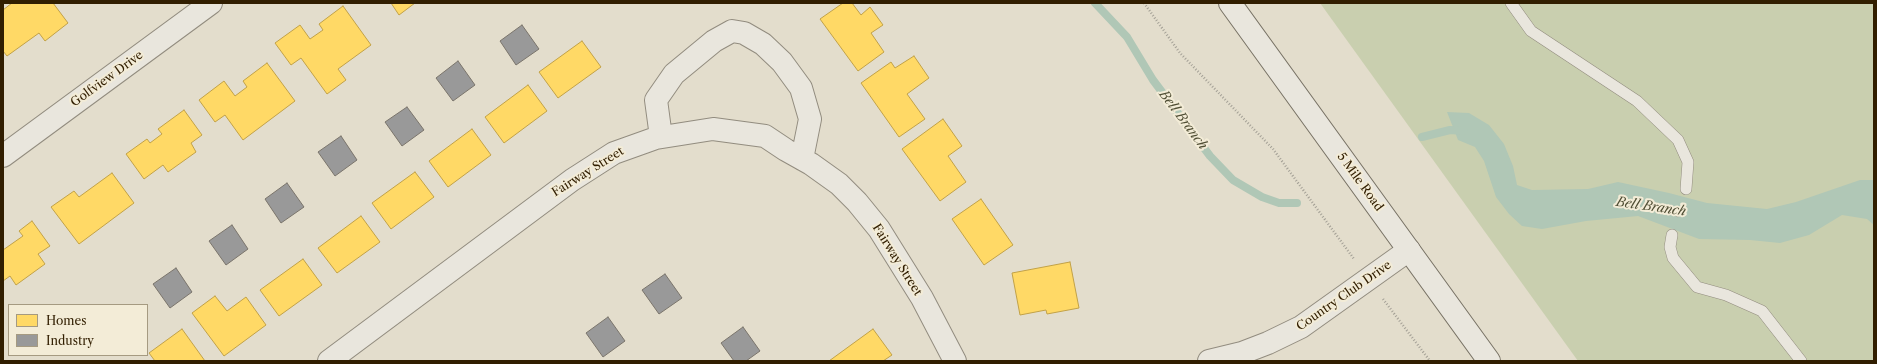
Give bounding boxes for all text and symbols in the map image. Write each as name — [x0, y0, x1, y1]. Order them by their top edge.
street label: Golfview Drive — [68, 48, 146, 110]
water label: Bell Branch — [1156, 87, 1210, 153]
street label: Fairway Street — [549, 144, 627, 200]
street label: 5 Mile Road — [1334, 150, 1386, 214]
water label: Bell Branch — [1615, 194, 1687, 220]
street label: Fairway Street — [869, 221, 925, 299]
street label: Country Club Drive — [1294, 258, 1394, 334]
legend — [8, 304, 148, 356]
text: Homes — [46, 313, 86, 328]
text: Industry — [46, 333, 94, 348]

